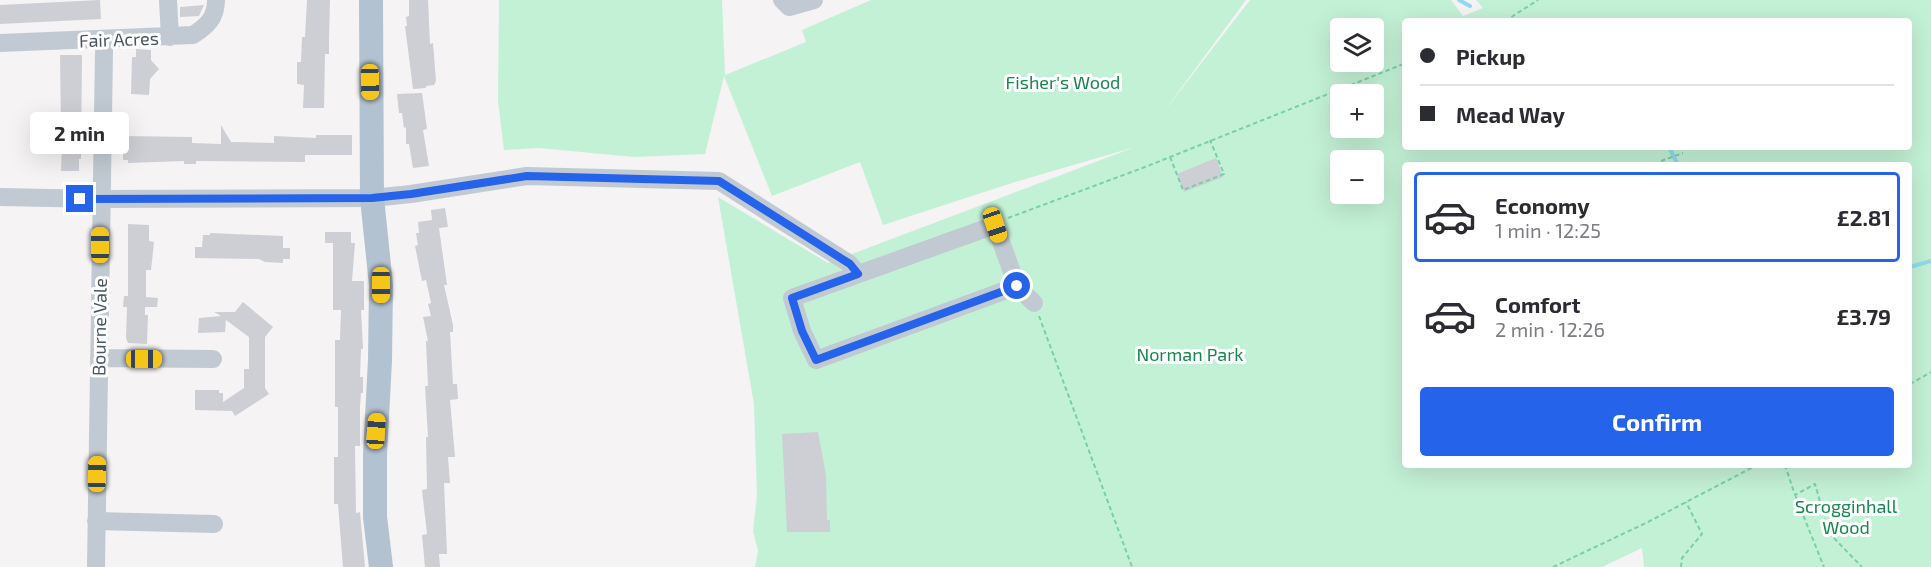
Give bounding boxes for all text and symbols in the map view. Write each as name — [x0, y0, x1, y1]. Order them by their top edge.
map controls — [1330, 18, 1384, 204]
button: layers — [1330, 18, 1384, 72]
street label: Fair Acres — [79, 27, 159, 51]
text: Pickup — [1456, 43, 1525, 69]
car — [361, 64, 379, 100]
park label: Fisher's Wood — [1006, 71, 1120, 93]
button: + — [1330, 84, 1384, 138]
text: Mead Way — [1456, 101, 1565, 127]
callout: 2 min — [31, 112, 130, 154]
text: 2 min — [54, 121, 105, 145]
button: − — [1330, 150, 1384, 204]
route end — [66, 185, 93, 212]
icon: car — [1423, 190, 1477, 244]
text: Economy — [1495, 192, 1590, 218]
text: £2.81 — [1837, 204, 1891, 230]
car — [981, 205, 1009, 245]
text: 1 min · 12:25 — [1495, 218, 1601, 242]
car — [91, 227, 109, 263]
car — [372, 267, 390, 303]
route start — [1003, 272, 1030, 299]
street label: Bourne Vale — [87, 278, 111, 376]
icon: car — [1423, 289, 1477, 343]
text: Comfort — [1495, 291, 1580, 317]
text: £3.79 — [1836, 303, 1891, 329]
text: 2 min · 12:26 — [1495, 317, 1605, 341]
park label: Norman Park — [1136, 343, 1244, 365]
car — [126, 350, 162, 368]
button: Confirm — [1420, 387, 1894, 456]
car — [366, 412, 386, 450]
car — [88, 456, 106, 492]
park label: Scrogginhall Wood — [1795, 495, 1898, 538]

